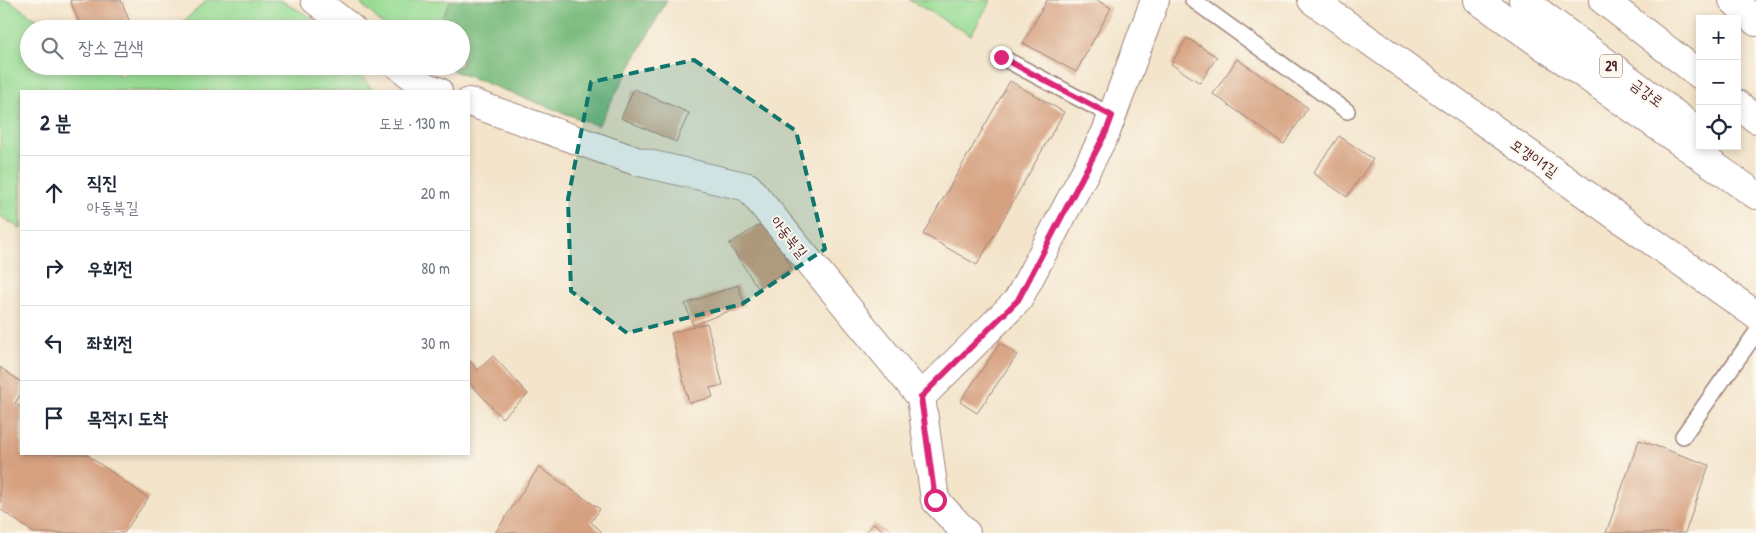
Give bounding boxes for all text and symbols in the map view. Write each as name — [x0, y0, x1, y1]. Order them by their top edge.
map controls — [1696, 15, 1741, 150]
button: + — [1696, 15, 1741, 60]
search box — [20, 20, 470, 75]
icon: search — [38, 34, 66, 62]
text: 장소 검색 — [78, 34, 144, 60]
route end — [990, 46, 1013, 69]
road number: 29 — [1600, 54, 1622, 78]
button: − — [1696, 60, 1741, 105]
street label: 금강로 — [1627, 73, 1668, 112]
button: locate — [1696, 105, 1741, 150]
text: 2 분 — [40, 108, 72, 137]
text: 도보 · 130 m — [379, 112, 450, 134]
street label: 모갱이1길 — [1506, 134, 1562, 182]
text: 직진 — [87, 169, 118, 195]
icon: ahead — [40, 179, 68, 207]
text: 20 m — [421, 182, 450, 204]
text: 아동북길 — [87, 196, 139, 218]
street label: 아동북길 — [766, 211, 813, 262]
icon: right — [40, 254, 68, 282]
text: 우회전 — [87, 255, 133, 281]
text: 80 m — [421, 257, 450, 279]
icon: left — [40, 329, 68, 357]
text: 좌회전 — [87, 330, 133, 356]
text: 30 m — [421, 332, 450, 354]
icon: arrive — [40, 404, 68, 432]
text: 목적지 도착 — [87, 405, 168, 431]
route start — [924, 489, 947, 512]

